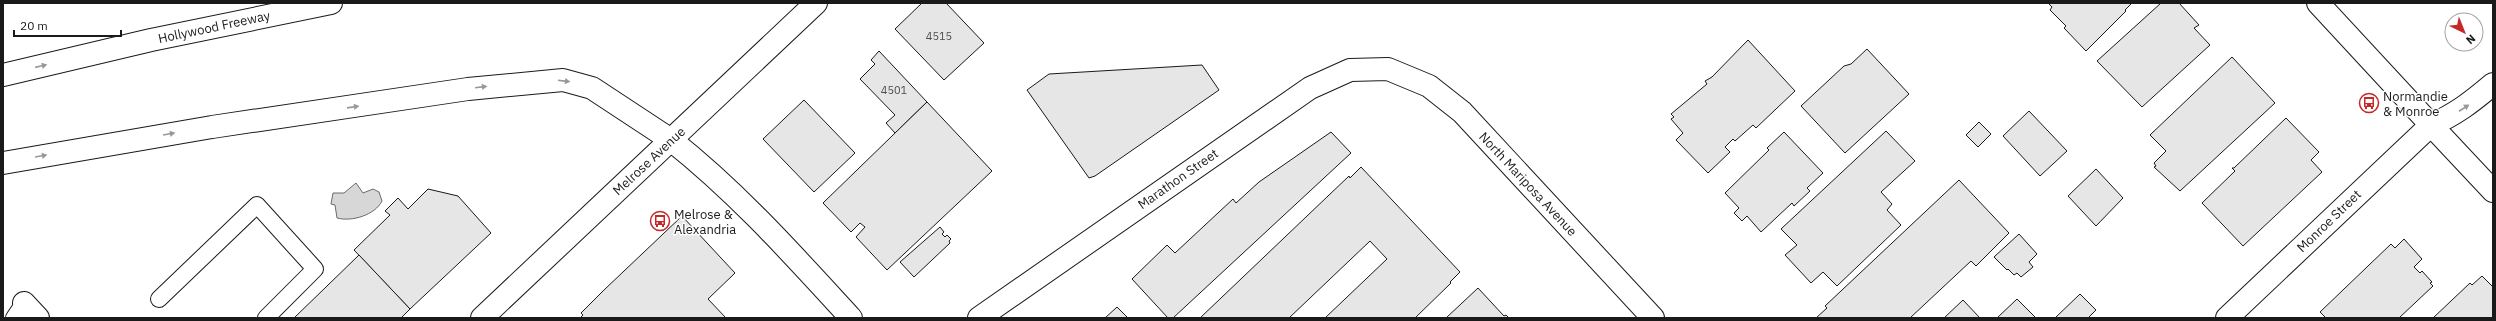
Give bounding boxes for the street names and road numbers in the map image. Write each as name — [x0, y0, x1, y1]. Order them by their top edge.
street label: Hollywood Freeway — [156, 7, 272, 47]
street label: Melrose Avenue — [609, 123, 689, 199]
street label: North Mariposa Avenue — [1475, 128, 1581, 240]
street label: Marathon Street — [1134, 145, 1222, 213]
street label: Monroe Street — [2293, 186, 2365, 256]

